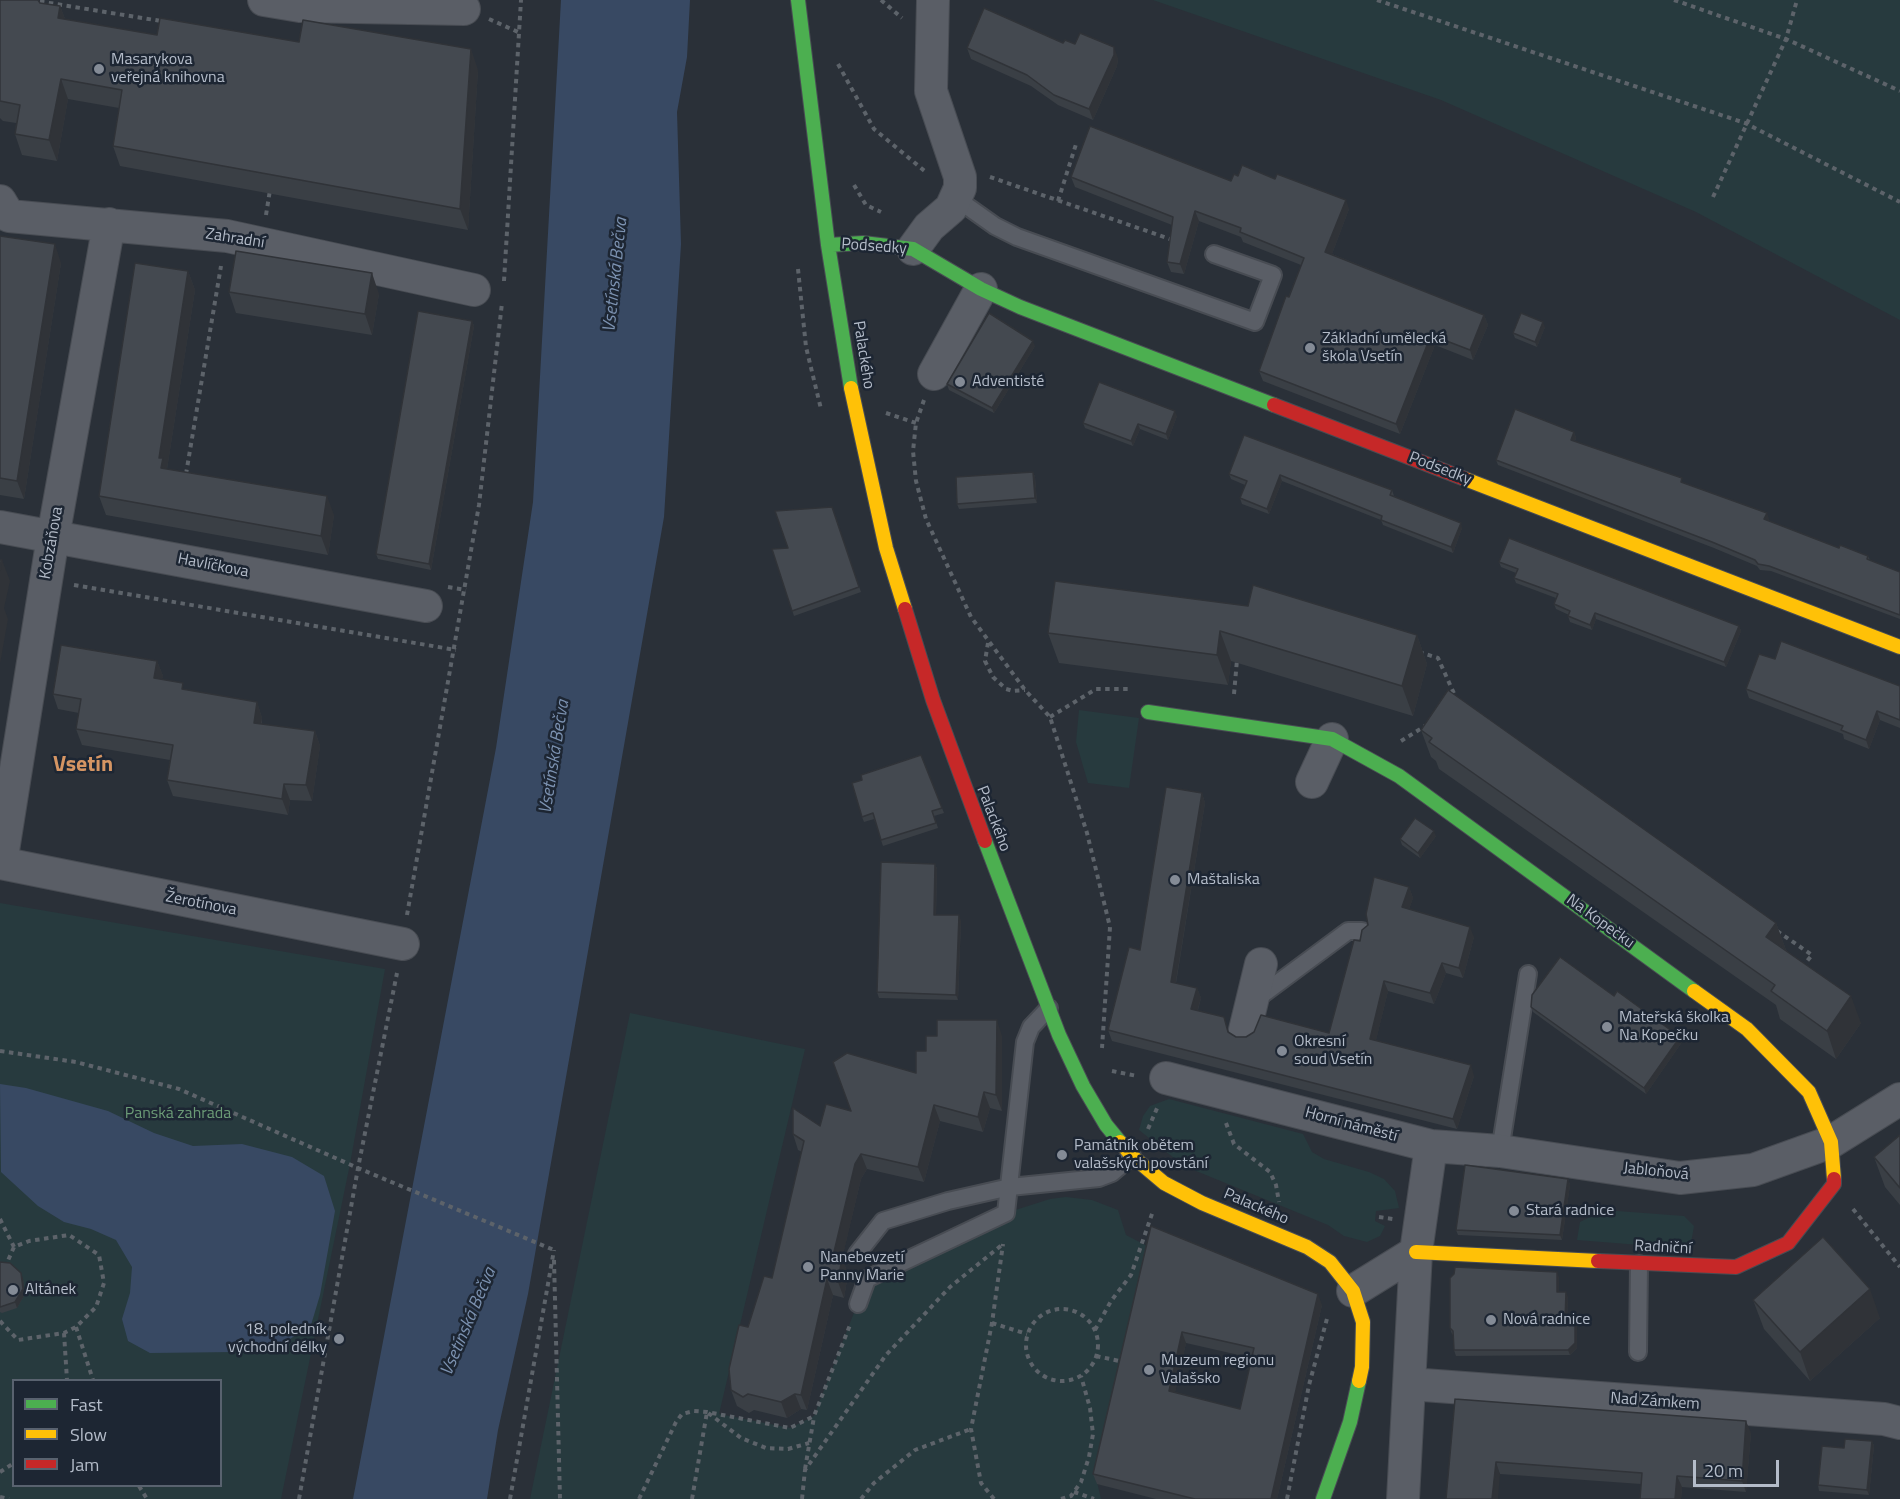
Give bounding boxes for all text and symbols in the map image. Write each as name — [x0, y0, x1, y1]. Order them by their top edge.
place label: Masarykova veřejná knihovna — [111, 50, 225, 88]
marker: Masarykova veřejná knihovna — [92, 62, 106, 76]
water label: Vsetínská Bečva — [599, 217, 633, 333]
street label: Zahradní — [204, 225, 266, 253]
street label: Podsedky — [841, 235, 907, 259]
street label: Palackého — [848, 320, 878, 390]
place label: Základní umělecká škola Vsetín — [1322, 329, 1446, 367]
marker: Základní umělecká škola Vsetín — [1303, 341, 1317, 355]
place label: Adventisté — [972, 372, 1044, 392]
marker: Adventisté — [953, 375, 967, 389]
street label: Podsedky — [1406, 448, 1474, 490]
street label: Kobzáňova — [36, 505, 68, 581]
street label: Havlíčkova — [176, 550, 250, 582]
water label: Vsetínská Bečva — [535, 698, 575, 816]
district label: Vsetín — [53, 753, 113, 779]
street label: Palackého — [972, 783, 1014, 855]
place label: Maštaliska — [1187, 870, 1260, 890]
marker: Maštaliska — [1168, 873, 1182, 887]
street label: Žerotínova — [164, 888, 238, 920]
street label: Na Kopečku — [1562, 891, 1638, 953]
place label: Mateřská školka Na Kopečku — [1619, 1008, 1729, 1046]
marker: Mateřská školka Na Kopečku — [1600, 1020, 1614, 1034]
place label: Okresní soud Vsetín — [1294, 1032, 1372, 1070]
marker: Okresní soud Vsetín — [1275, 1044, 1289, 1058]
street label: Horní náměstí — [1303, 1103, 1399, 1147]
park label: Panská zahrada — [125, 1104, 231, 1124]
place label: Památník obětem valašských povstání — [1074, 1136, 1208, 1174]
marker: Památník obětem valašských povstání — [1055, 1148, 1069, 1162]
street label: Jabloňová — [1622, 1159, 1690, 1185]
street label: Palackého — [1221, 1185, 1291, 1229]
place label: Stará radnice — [1526, 1201, 1614, 1221]
marker: Stará radnice — [1507, 1204, 1521, 1218]
street label: Radniční — [1634, 1237, 1692, 1259]
place label: Nanebevzetí Panny Marie — [820, 1248, 904, 1286]
marker: Nanebevzetí Panny Marie — [801, 1260, 815, 1274]
water label: Vsetínská Bečva — [437, 1265, 501, 1379]
place label: Altánek — [25, 1280, 76, 1300]
marker: Altánek — [6, 1283, 20, 1297]
place label: Nová radnice — [1503, 1310, 1590, 1330]
marker: Nová radnice — [1484, 1313, 1498, 1327]
place label: 18. poledník východní délky — [228, 1320, 327, 1358]
marker: 18. poledník východní délky — [332, 1332, 346, 1346]
place label: Muzeum regionu Valašsko — [1161, 1351, 1274, 1389]
marker: Muzeum regionu Valašsko — [1142, 1363, 1156, 1377]
legend — [12, 1379, 222, 1487]
street label: Nad Zámkem — [1610, 1389, 1700, 1415]
text: Fast — [70, 1391, 103, 1418]
text: Slow — [70, 1421, 107, 1448]
scale bar — [1696, 1448, 1782, 1486]
text: Jam — [70, 1451, 99, 1478]
text: 20 m — [1704, 1457, 1743, 1484]

